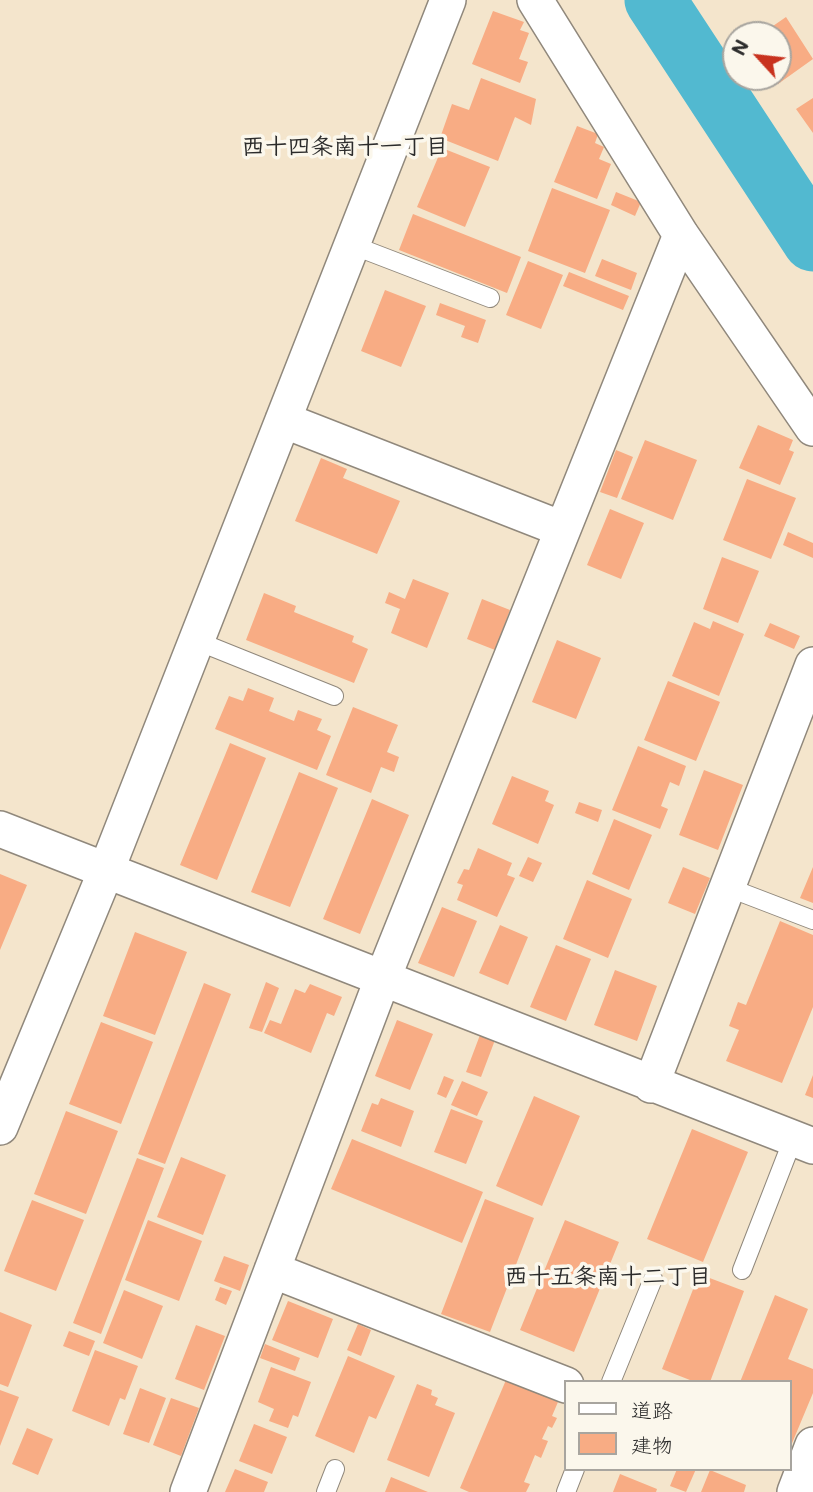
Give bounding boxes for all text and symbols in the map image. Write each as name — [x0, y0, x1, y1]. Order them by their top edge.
north arrow — [722, 21, 792, 91]
text: N — [725, 35, 754, 59]
district label: 西十四条南十一丁目 — [242, 133, 448, 161]
district label: 西十五条南十二丁目 — [505, 1263, 711, 1291]
legend — [564, 1380, 792, 1471]
text: 道路 — [631, 1396, 673, 1423]
text: 建物 — [631, 1431, 673, 1458]

